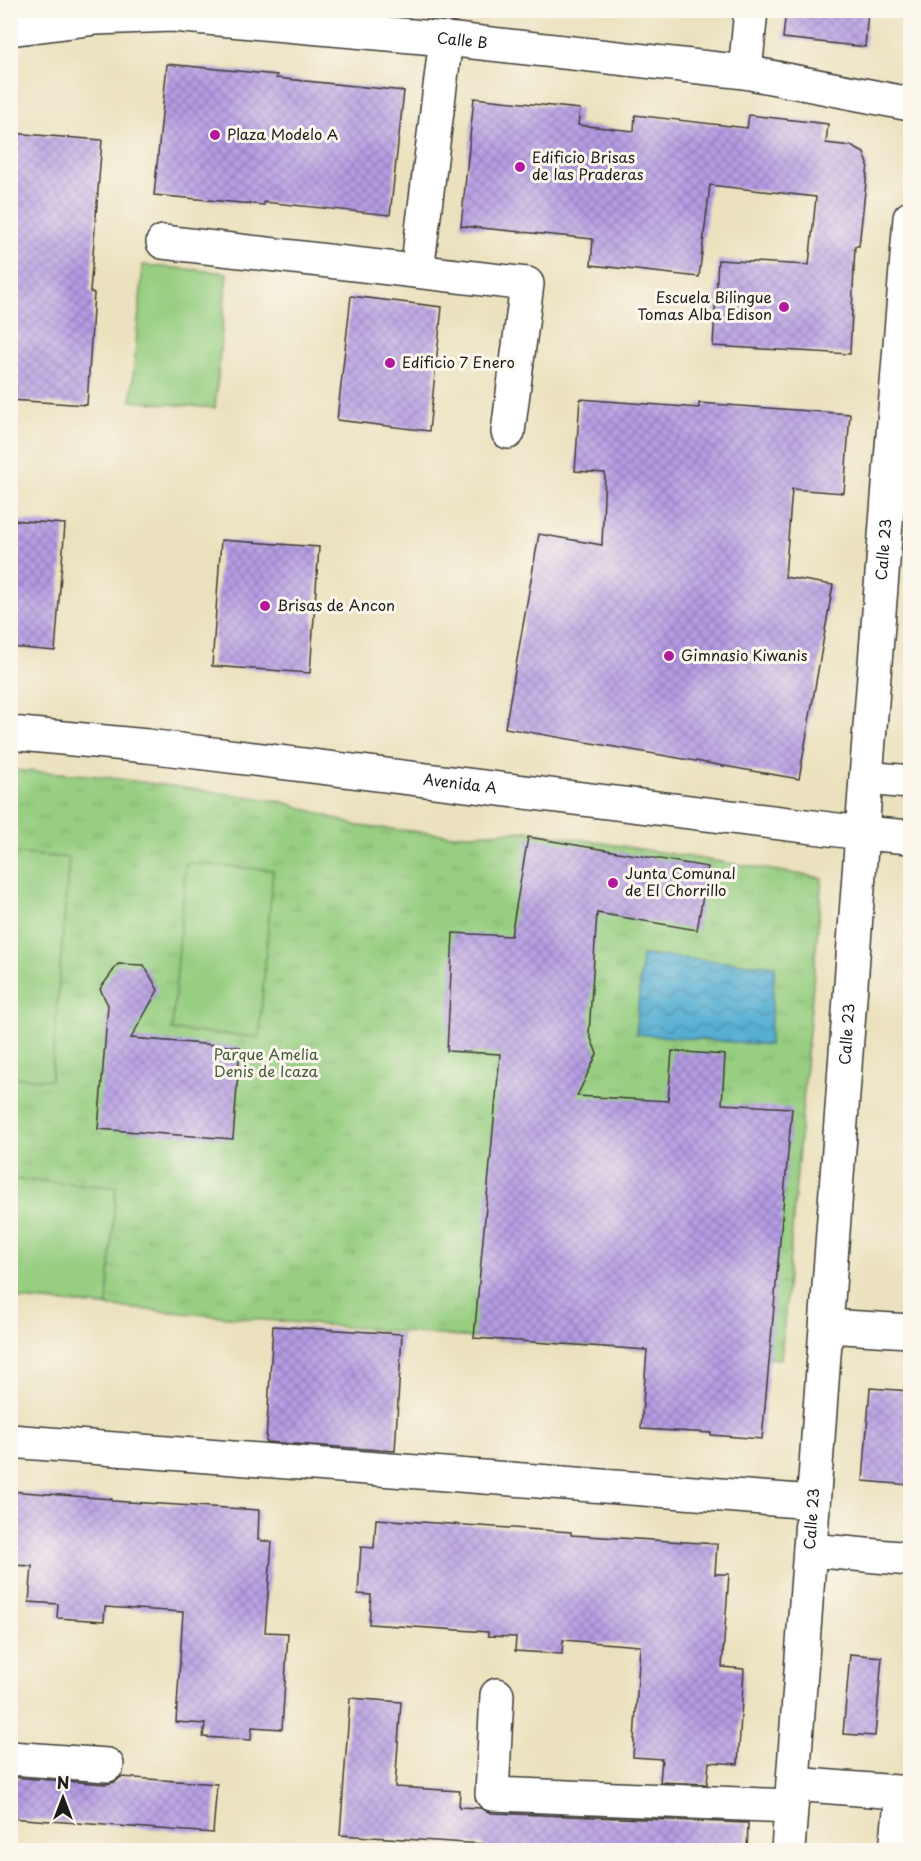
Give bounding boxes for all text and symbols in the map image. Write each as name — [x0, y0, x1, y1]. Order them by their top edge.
street label: Calle B — [436, 25, 489, 54]
place label: Plaza Modelo A — [227, 122, 338, 145]
marker: Plaza Modelo A — [208, 128, 222, 142]
place label: Edificio Brisas de las Praderas — [532, 145, 644, 185]
marker: Edificio Brisas de las Praderas — [513, 160, 527, 174]
place label: Escuela Bilingue Tomas Alba Edison — [637, 285, 772, 325]
marker: Escuela Bilingue Tomas Alba Edison — [777, 300, 791, 314]
place label: Edificio 7 Enero — [402, 350, 515, 373]
marker: Edificio 7 Enero — [383, 356, 397, 370]
street label: Calle 23 — [869, 518, 896, 581]
place label: Brisas de Ancon — [277, 593, 395, 616]
marker: Brisas de Ancon — [258, 599, 272, 613]
place label: Gimnasio Kiwanis — [681, 643, 808, 666]
marker: Gimnasio Kiwanis — [662, 649, 676, 663]
street label: Avenida A — [422, 767, 498, 798]
place label: Junta Comunal de El Chorrillo — [625, 861, 736, 901]
marker: Junta Comunal de El Chorrillo — [606, 876, 620, 890]
street label: Calle 23 — [832, 1002, 860, 1066]
park label: Parque Amelia Denis de Icaza — [214, 1042, 319, 1082]
street label: Calle 23 — [797, 1487, 824, 1550]
north arrow — [33, 1768, 93, 1828]
text: N — [57, 1770, 69, 1794]

